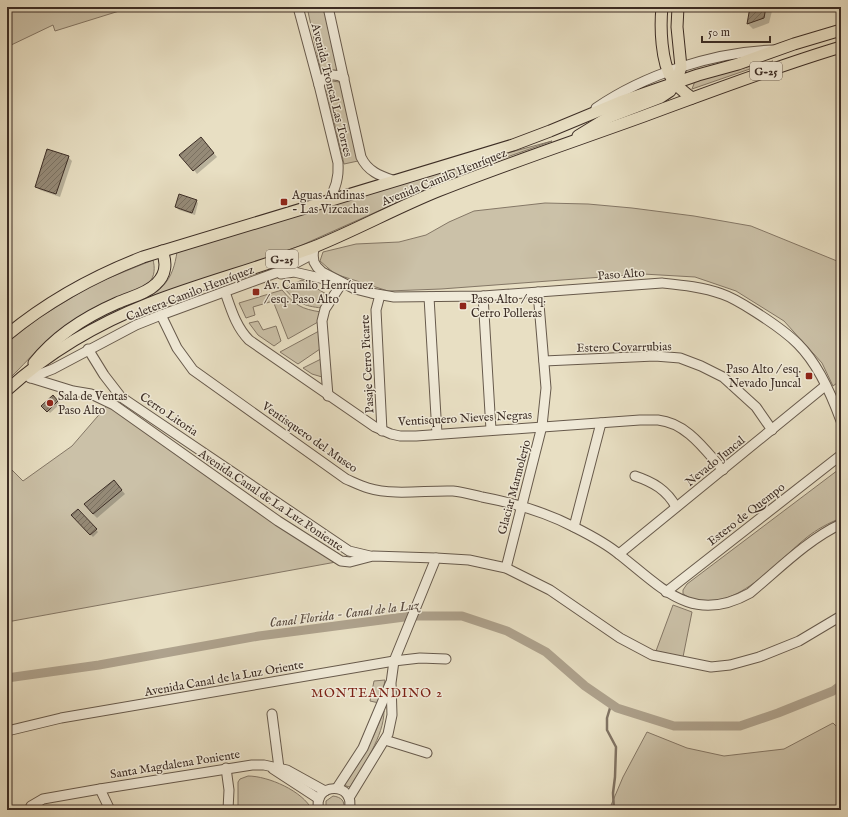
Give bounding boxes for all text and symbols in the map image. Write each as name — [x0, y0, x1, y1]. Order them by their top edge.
scale bar — [702, 18, 770, 44]
street label: Avenida Troncal Las Torres — [307, 21, 355, 158]
text: 50 m — [708, 25, 730, 40]
road number: G-25 — [750, 62, 782, 80]
street label: Avenida Camilo Henríquez — [378, 145, 510, 211]
place label: Aguas Andinas - Las Vizcachas — [291, 188, 369, 217]
marker: Aguas Andinas - Las Vizcachas — [279, 197, 289, 207]
road number: G-25 — [266, 250, 298, 268]
street label: Caletera Camilo Henríquez — [124, 262, 257, 326]
street label: Paso Alto — [597, 265, 646, 284]
place label: Av. Camilo Henríquez / esq. Paso Alto — [263, 278, 374, 308]
marker: Av. Camilo Henríquez / esq. Paso Alto — [251, 287, 261, 297]
place label: Paso Alto / esq. Cerro Polleras — [471, 292, 546, 321]
marker: Paso Alto / esq. Cerro Polleras — [458, 301, 468, 311]
street label: Pasaje Cerro Picarte — [357, 314, 378, 414]
street label: Estero Covarrubias — [576, 339, 672, 356]
place label: Paso Alto / esq. Nevado Juncal — [726, 362, 802, 392]
marker: Paso Alto / esq. Nevado Juncal — [804, 371, 814, 381]
place label: Sala de Ventas Paso Alto — [58, 389, 128, 418]
street label: Cerro Litoria — [137, 389, 201, 440]
marker: Sala de Ventas Paso Alto — [45, 398, 55, 408]
street label: Ventisquero del Museo — [258, 398, 361, 477]
street label: Ventisquero Nieves Negras — [397, 407, 533, 431]
street label: Nevado Juncal — [682, 432, 749, 491]
street label: Glaciar Marmolerjo — [495, 438, 534, 536]
street label: Avenida Canal de La Luz Poniente — [195, 446, 346, 555]
street label: Estero de Quempo — [705, 479, 789, 550]
water label: Canal Florida - Canal de la Luz — [269, 597, 422, 632]
street label: Avenida Canal de la Luz Oriente — [142, 657, 305, 700]
district label: MONTEANDINO 2 — [311, 685, 443, 702]
street label: Santa Magdalena Poniente — [109, 747, 242, 782]

